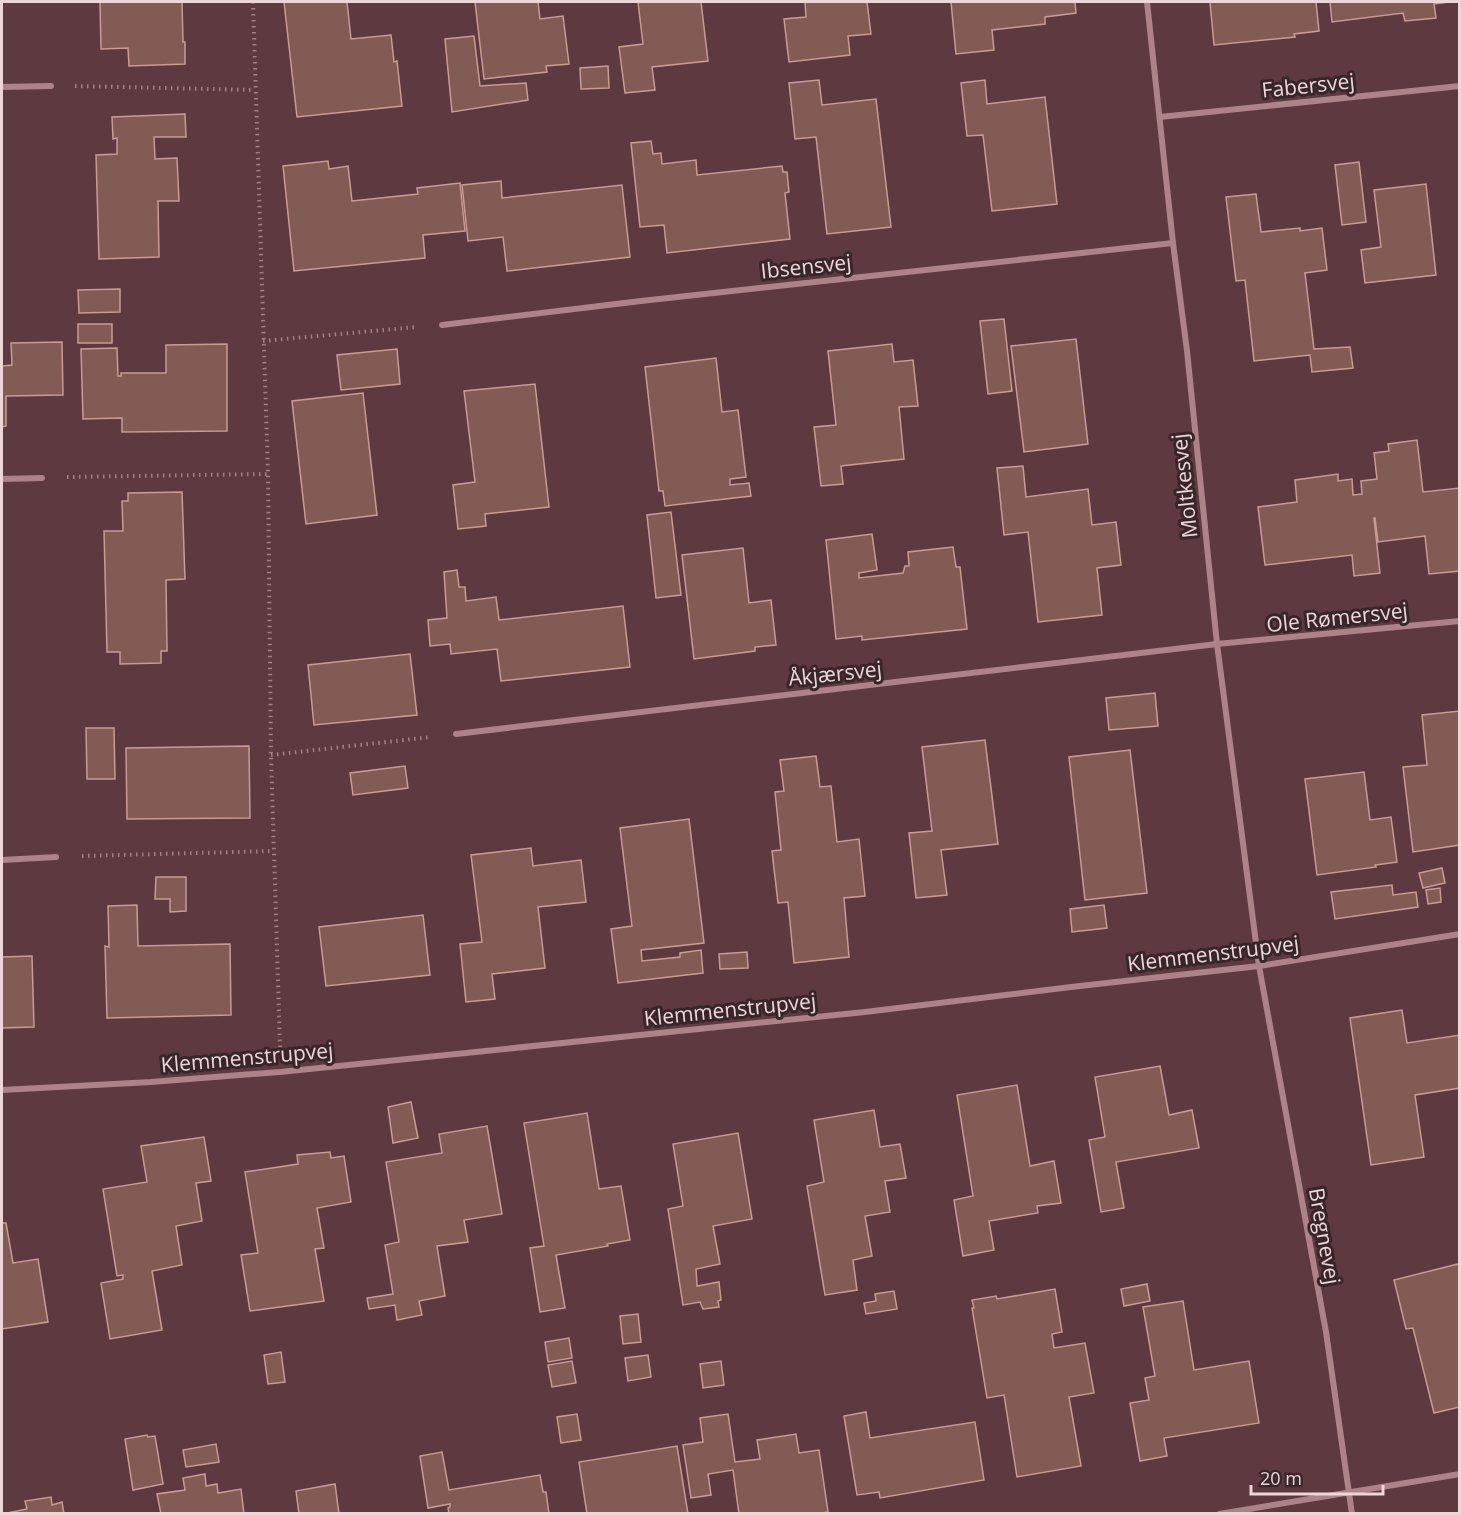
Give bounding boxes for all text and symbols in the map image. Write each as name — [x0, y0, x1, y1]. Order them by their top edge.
street label: Fabersvej — [1260, 66, 1356, 104]
street label: Ibsensvej — [759, 247, 853, 285]
street label: Moltkesvej — [1165, 432, 1203, 540]
street label: Ole Rømersvej — [1265, 596, 1409, 638]
street label: Åkjærsvej — [787, 654, 883, 692]
street label: Klemmenstrupvej — [1125, 929, 1301, 977]
street label: Klemmenstrupvej — [643, 986, 817, 1032]
street label: Klemmenstrupvej — [160, 1036, 334, 1078]
street label: Bregnevej — [1303, 1186, 1347, 1286]
scale bar — [1251, 1458, 1383, 1496]
text: 20 m — [1260, 1466, 1302, 1490]

